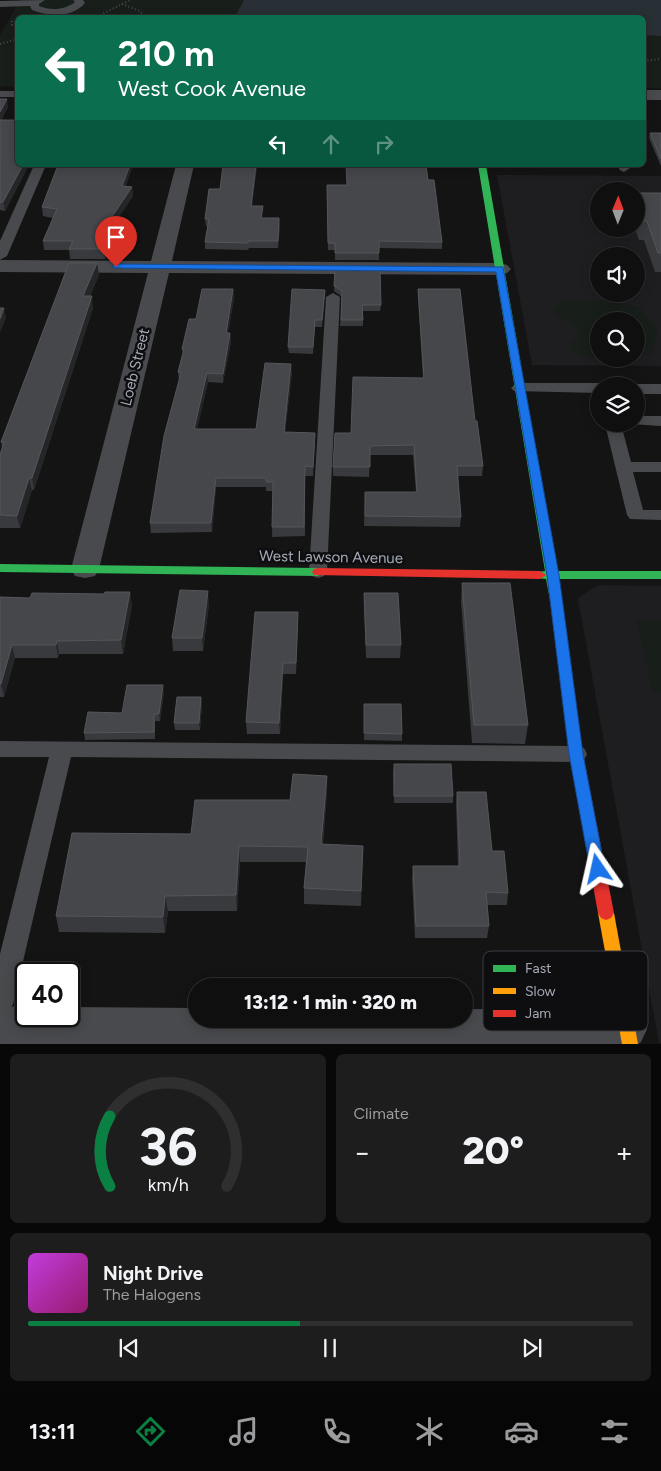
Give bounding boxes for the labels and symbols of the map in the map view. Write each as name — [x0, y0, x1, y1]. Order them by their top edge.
north arrow — [590, 182, 645, 238]
pin — [95, 216, 137, 267]
street label: Loeb Street — [117, 326, 153, 408]
street label: West Lawson Avenue — [259, 547, 403, 567]
position arrow — [571, 842, 623, 894]
legend — [483, 951, 648, 1031]
text: Fast — [525, 960, 551, 977]
speed limit sign: 40 — [15, 962, 80, 1027]
text: Slow — [525, 983, 556, 1000]
text: Jam — [525, 1005, 551, 1022]

